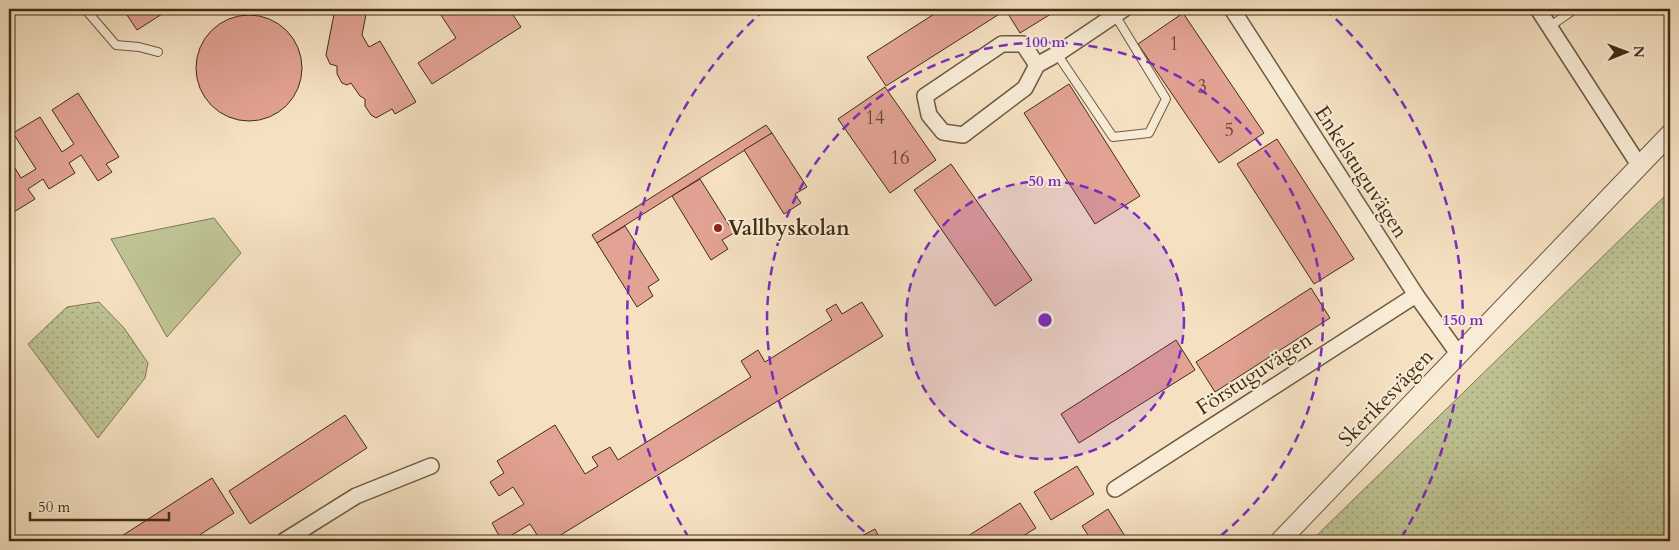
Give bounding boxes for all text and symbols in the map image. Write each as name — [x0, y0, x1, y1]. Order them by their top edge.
north arrow — [1602, 28, 1652, 78]
house number: 1 — [1169, 31, 1179, 57]
text: 100 m — [1025, 32, 1066, 52]
text: N — [1629, 46, 1648, 58]
house number: 3 — [1197, 74, 1207, 100]
street label: Enkelstuguvägen — [1307, 100, 1415, 244]
house number: 14 — [865, 105, 885, 131]
house number: 5 — [1224, 117, 1234, 143]
house number: 16 — [890, 145, 910, 171]
text: 50 m — [1028, 171, 1062, 191]
place label: Vallbyskolan — [728, 214, 850, 243]
marker: Vallbyskolan — [712, 222, 724, 234]
text: 150 m — [1443, 310, 1484, 330]
centre of rings — [1036, 311, 1054, 329]
street label: Förstuguvägen — [1191, 326, 1318, 422]
street label: Skerikesvägen — [1332, 343, 1440, 453]
scale bar — [30, 490, 169, 522]
text: 50 m — [38, 497, 70, 517]

